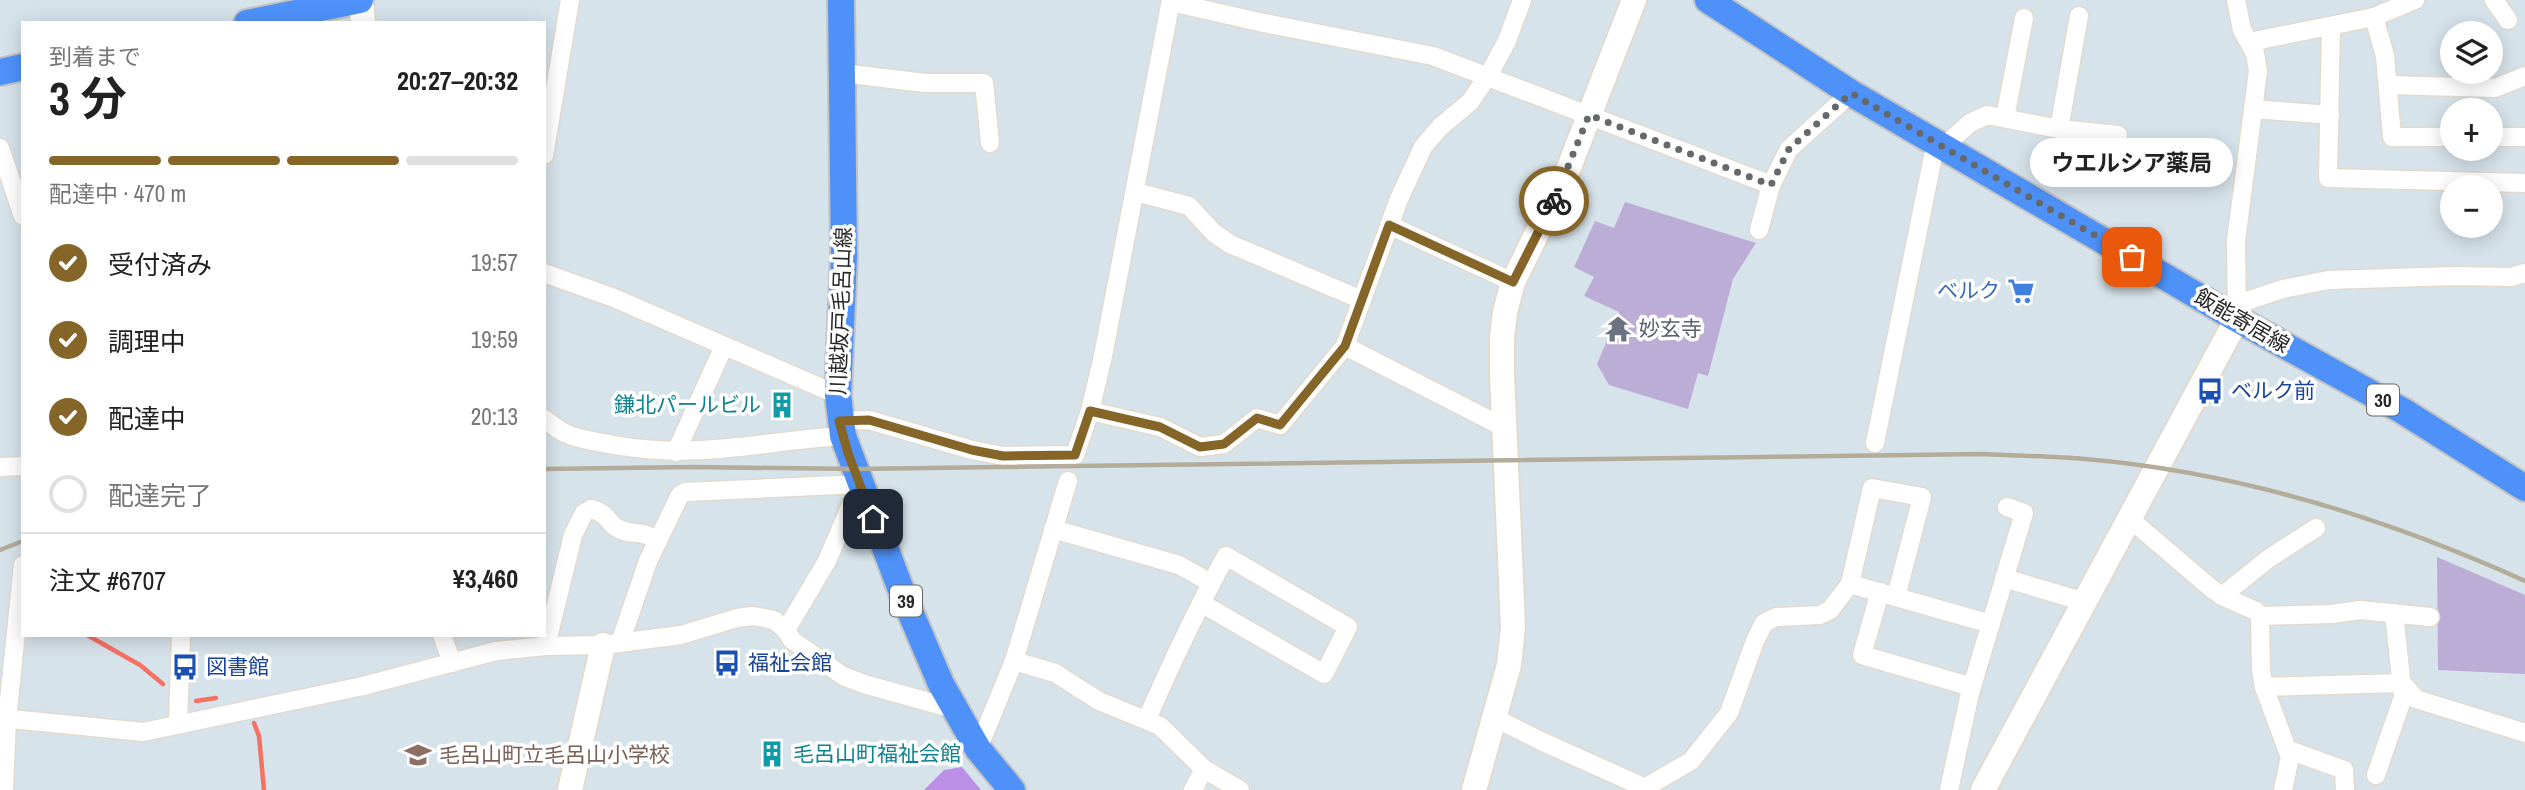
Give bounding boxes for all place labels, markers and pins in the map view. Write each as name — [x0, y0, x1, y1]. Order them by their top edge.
callout: ウエルシア薬局 — [2030, 138, 2234, 187]
pin — [2102, 227, 2162, 287]
place label: ベルク — [1937, 276, 2000, 305]
supermarket icon: ベルク — [2006, 276, 2036, 306]
temple icon: 妙玄寺 — [1603, 314, 1633, 344]
place label: 妙玄寺 — [1639, 314, 1702, 343]
bus stop icon: ベルク前 — [2195, 376, 2225, 406]
place label: ベルク前 — [2231, 376, 2315, 405]
place label: 鎌北パールビル — [614, 390, 761, 419]
building icon: 鎌北パールビル — [767, 390, 797, 420]
pin — [843, 489, 903, 549]
bus stop icon: 福祉会館 — [712, 648, 742, 678]
place label: 福祉会館 — [748, 648, 832, 677]
bus stop icon: 図書館 — [170, 652, 200, 682]
place label: 図書館 — [206, 652, 269, 681]
building icon: 毛呂山町福祉会館 — [757, 739, 787, 769]
place label: 毛呂山町福祉会館 — [793, 739, 961, 768]
school or university icon: 毛呂山町立毛呂山小学校 — [403, 740, 433, 770]
place label: 毛呂山町立毛呂山小学校 — [439, 740, 670, 769]

